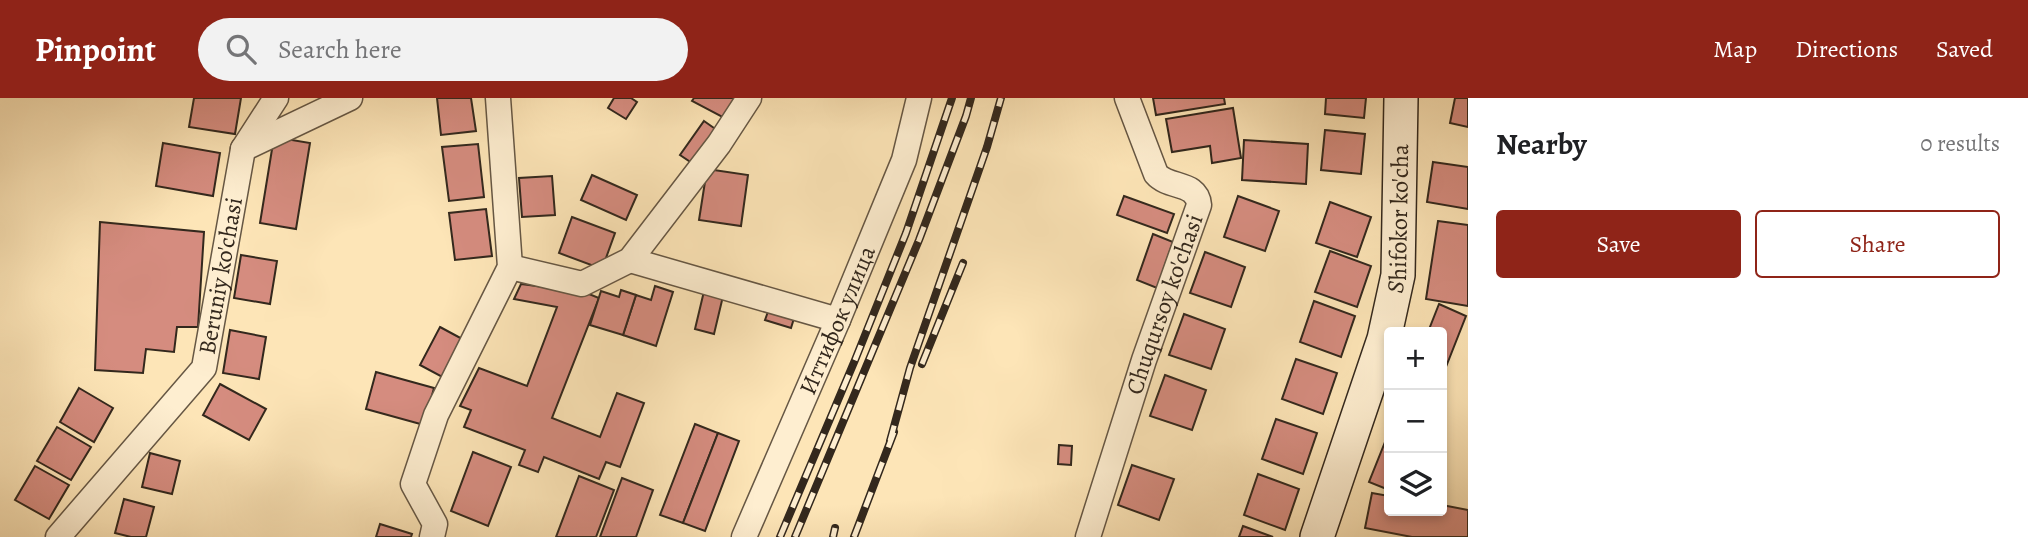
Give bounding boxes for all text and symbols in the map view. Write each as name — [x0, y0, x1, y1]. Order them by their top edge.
search box — [198, 18, 688, 81]
text: Pinpoint — [35, 27, 156, 72]
icon: search — [222, 30, 260, 68]
text: Search here — [278, 32, 402, 67]
text: Map — [1713, 33, 1757, 65]
text: Directions — [1795, 33, 1898, 65]
text: Saved — [1936, 33, 1993, 65]
text: Nearby — [1496, 124, 1587, 164]
text: 0 results — [1920, 128, 2000, 159]
street label: Shifokor ko'cha — [1378, 143, 1416, 296]
street label: Beruniy ko'chasi — [191, 195, 250, 357]
street label: Chuqursoy ko'chasi — [1118, 210, 1211, 398]
button: Save — [1496, 210, 1741, 278]
button: Share — [1755, 210, 2000, 278]
street label: Иттифок улица — [792, 241, 883, 400]
map controls — [1384, 327, 1447, 516]
button: + — [1384, 327, 1447, 390]
button: − — [1384, 390, 1447, 453]
button: layers — [1384, 453, 1447, 516]

